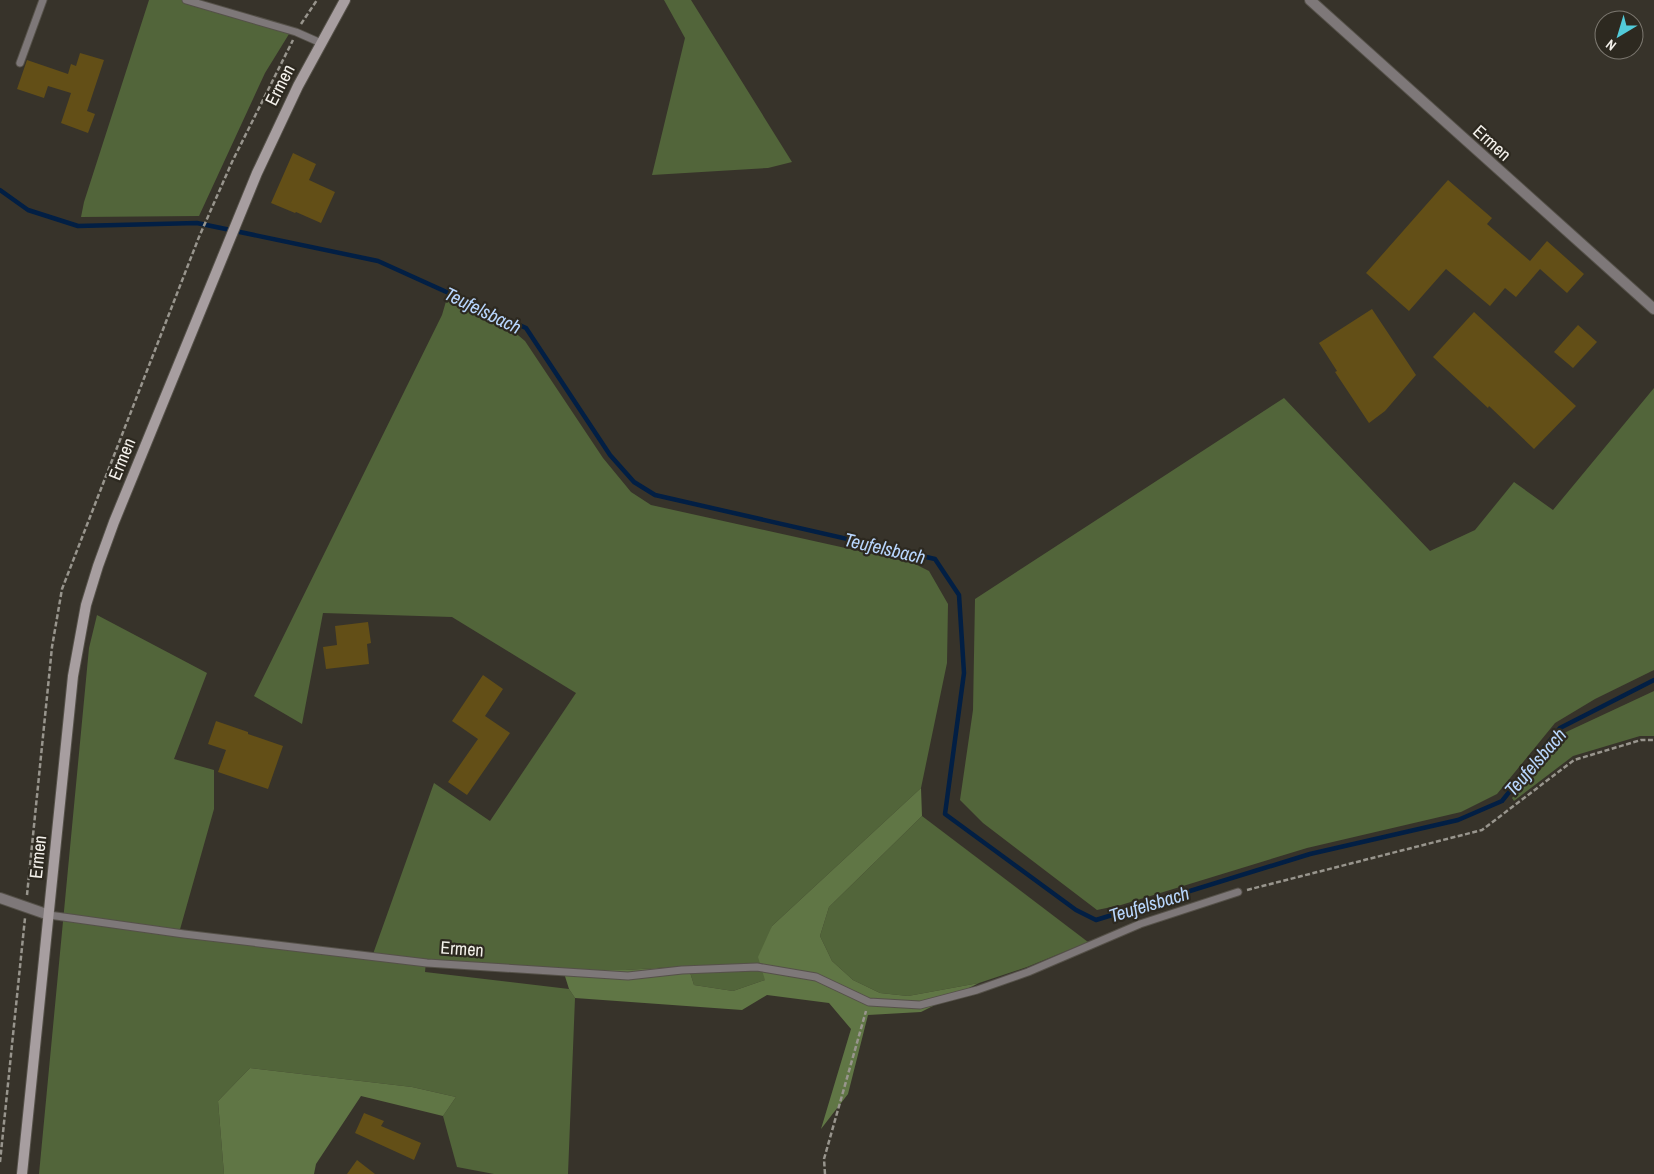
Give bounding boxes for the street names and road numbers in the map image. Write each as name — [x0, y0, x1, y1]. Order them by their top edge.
street label: Ermen — [259, 60, 301, 110]
street label: Ermen — [1468, 119, 1517, 166]
street label: Ermen — [102, 434, 141, 484]
street label: Ermen — [23, 834, 52, 880]
street label: Ermen — [439, 935, 485, 962]

